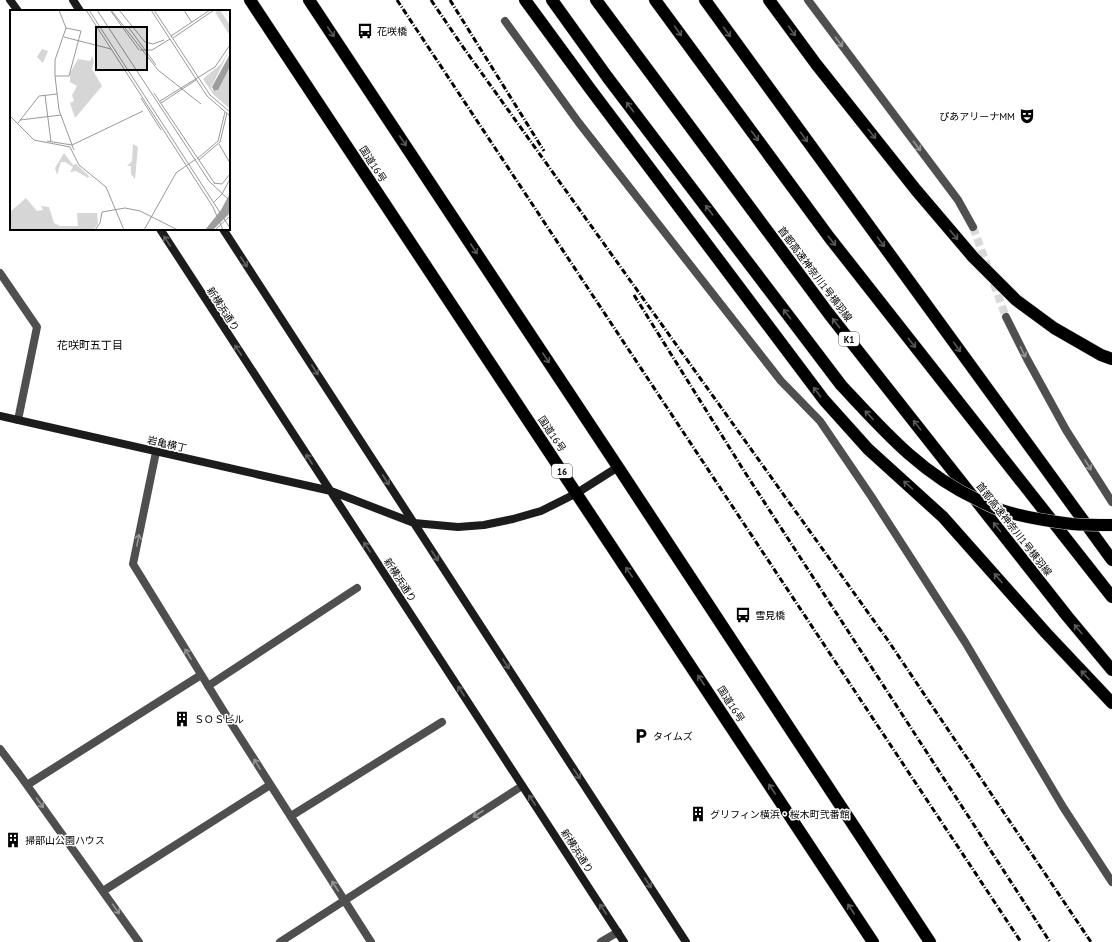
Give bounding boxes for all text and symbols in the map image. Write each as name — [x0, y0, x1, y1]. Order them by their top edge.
inset map — [10, 10, 230, 230]
bus stop icon: 花咲橋 — [356, 22, 374, 40]
place label: 花咲橋 — [377, 25, 407, 38]
one-way arrow — [674, 26, 682, 37]
one-way arrow — [723, 26, 732, 37]
one-way arrow — [788, 26, 796, 37]
one-way arrow — [327, 27, 335, 38]
one-way arrow — [835, 37, 844, 48]
one-way arrow — [626, 101, 634, 112]
theatre icon: ぴあアリーナMM — [1018, 107, 1036, 125]
place label: ぴあアリーナMM — [939, 110, 1015, 123]
one-way arrow — [868, 128, 876, 139]
one-way arrow — [751, 131, 759, 142]
one-way arrow — [800, 131, 808, 142]
one-way arrow — [399, 135, 407, 146]
one-way arrow — [913, 141, 922, 152]
street label: 国道16号 — [356, 143, 390, 185]
one-way arrow — [704, 205, 713, 216]
street label: 首都高速神奈川1号横羽線 — [775, 224, 855, 324]
one-way arrow — [949, 229, 958, 240]
one-way arrow — [828, 235, 837, 246]
one-way arrow — [163, 236, 171, 247]
one-way arrow — [876, 236, 885, 247]
one-way arrow — [470, 243, 478, 254]
one-way arrow — [240, 256, 248, 267]
street label: 新横浜通り — [204, 284, 242, 334]
one-way arrow — [783, 308, 791, 319]
one-way arrow — [832, 318, 841, 329]
road number: K1 — [839, 332, 859, 346]
district label: 花咲町五丁目 — [57, 338, 123, 352]
one-way arrow — [908, 338, 917, 349]
one-way arrow — [953, 341, 961, 352]
one-way arrow — [234, 345, 242, 356]
one-way arrow — [1020, 346, 1027, 358]
one-way arrow — [542, 352, 550, 363]
one-way arrow — [311, 365, 319, 376]
one-way arrow — [813, 387, 822, 398]
one-way arrow — [864, 410, 873, 420]
street label: 国道16号 — [535, 413, 569, 455]
one-way arrow — [912, 420, 921, 431]
street label: 岩亀横丁 — [146, 433, 188, 455]
one-way arrow — [305, 453, 314, 464]
one-way arrow — [1084, 459, 1092, 470]
road number: 16 — [552, 464, 572, 478]
one-way arrow — [382, 474, 390, 485]
street label: 首都高速神奈川1号横羽線 — [973, 480, 1055, 578]
one-way arrow — [902, 481, 913, 490]
one-way arrow — [993, 522, 1002, 533]
one-way arrow — [134, 534, 142, 547]
one-way arrow — [363, 542, 371, 553]
one-way arrow — [431, 550, 439, 561]
street label: 新横浜通り — [381, 555, 419, 605]
one-way arrow — [625, 566, 633, 578]
one-way arrow — [994, 574, 1003, 584]
bus stop icon: 雪見橋 — [734, 606, 752, 624]
place label: 雪見橋 — [755, 609, 785, 622]
one-way arrow — [1074, 624, 1083, 635]
one-way arrow — [184, 648, 192, 660]
one-way arrow — [502, 659, 510, 670]
one-way arrow — [1081, 670, 1090, 680]
one-way arrow — [697, 675, 705, 686]
street label: 国道16号 — [714, 683, 748, 725]
one-way arrow — [457, 686, 465, 697]
building icon: ＳＯＳビル — [173, 710, 191, 728]
place label: ＳＯＳビル — [194, 713, 244, 726]
parking icon: タイムズ — [632, 727, 650, 745]
place label: タイムズ — [653, 730, 693, 743]
one-way arrow — [253, 758, 261, 770]
one-way arrow — [573, 768, 581, 779]
one-way arrow — [768, 783, 776, 795]
one-way arrow — [528, 795, 536, 806]
one-way arrow — [36, 797, 44, 808]
building icon: グリフィン横浜・桜木町弐番館 — [689, 805, 707, 823]
place label: グリフィン横浜・桜木町弐番館 — [710, 808, 850, 821]
one-way arrow — [472, 811, 484, 819]
street label: 新横浜通り — [558, 826, 596, 876]
building icon: 掃部山公園ハウス — [4, 831, 22, 849]
place label: 掃部山公園ハウス — [25, 834, 105, 847]
one-way arrow — [644, 877, 652, 888]
one-way arrow — [331, 880, 339, 891]
one-way arrow — [111, 903, 120, 914]
one-way arrow — [599, 904, 607, 915]
one-way arrow — [847, 904, 855, 915]

